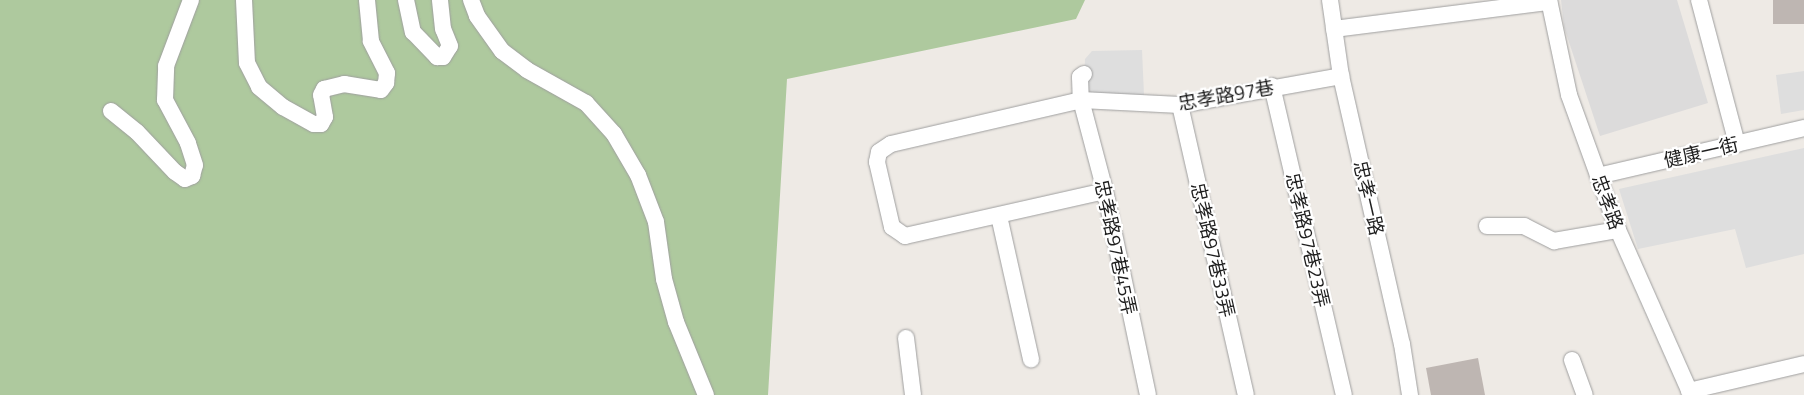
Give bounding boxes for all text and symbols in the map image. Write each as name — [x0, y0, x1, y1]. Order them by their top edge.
street label: 忠孝路97巷 — [1176, 75, 1276, 115]
street label: 健康一街 — [1661, 132, 1741, 172]
street label: 忠孝一路 — [1349, 158, 1389, 238]
street label: 忠孝路97巷23弄 — [1281, 170, 1335, 310]
street label: 忠孝路 — [1588, 171, 1628, 233]
street label: 忠孝路97巷45弄 — [1091, 177, 1141, 317]
street label: 忠孝路97巷33弄 — [1186, 180, 1240, 320]

